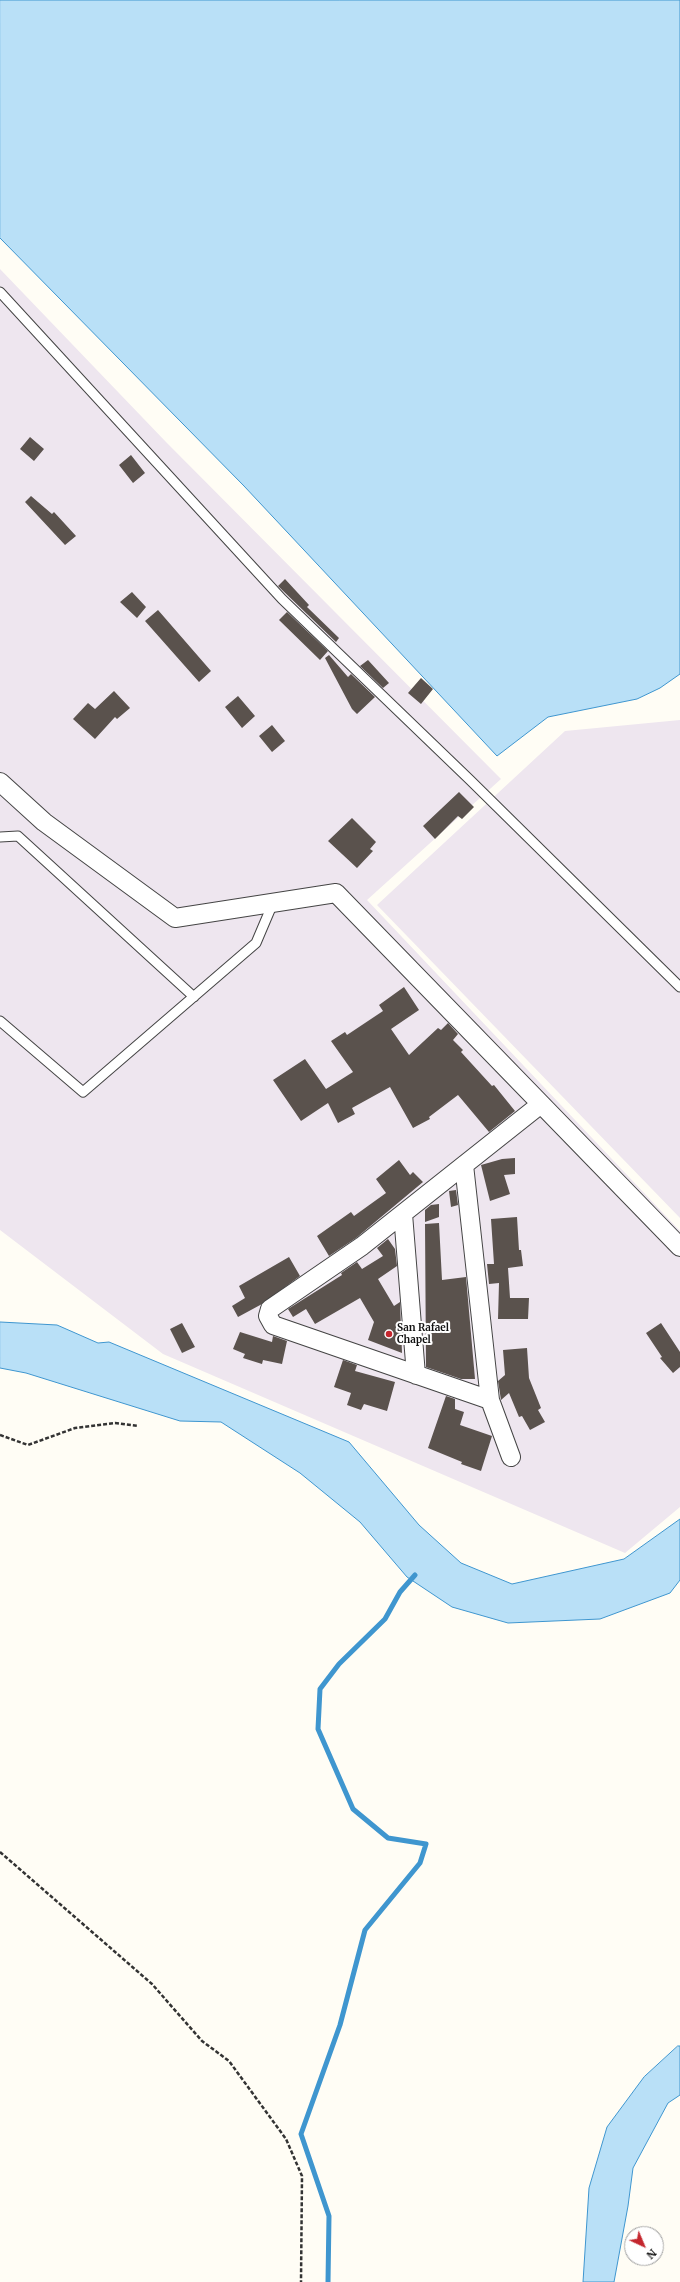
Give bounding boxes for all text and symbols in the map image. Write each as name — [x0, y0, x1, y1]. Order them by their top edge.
place label: San Rafael Chapel — [397, 1322, 449, 1346]
marker: San Rafael Chapel — [384, 1329, 394, 1339]
north arrow — [624, 2226, 664, 2266]
text: N — [644, 2246, 660, 2262]

